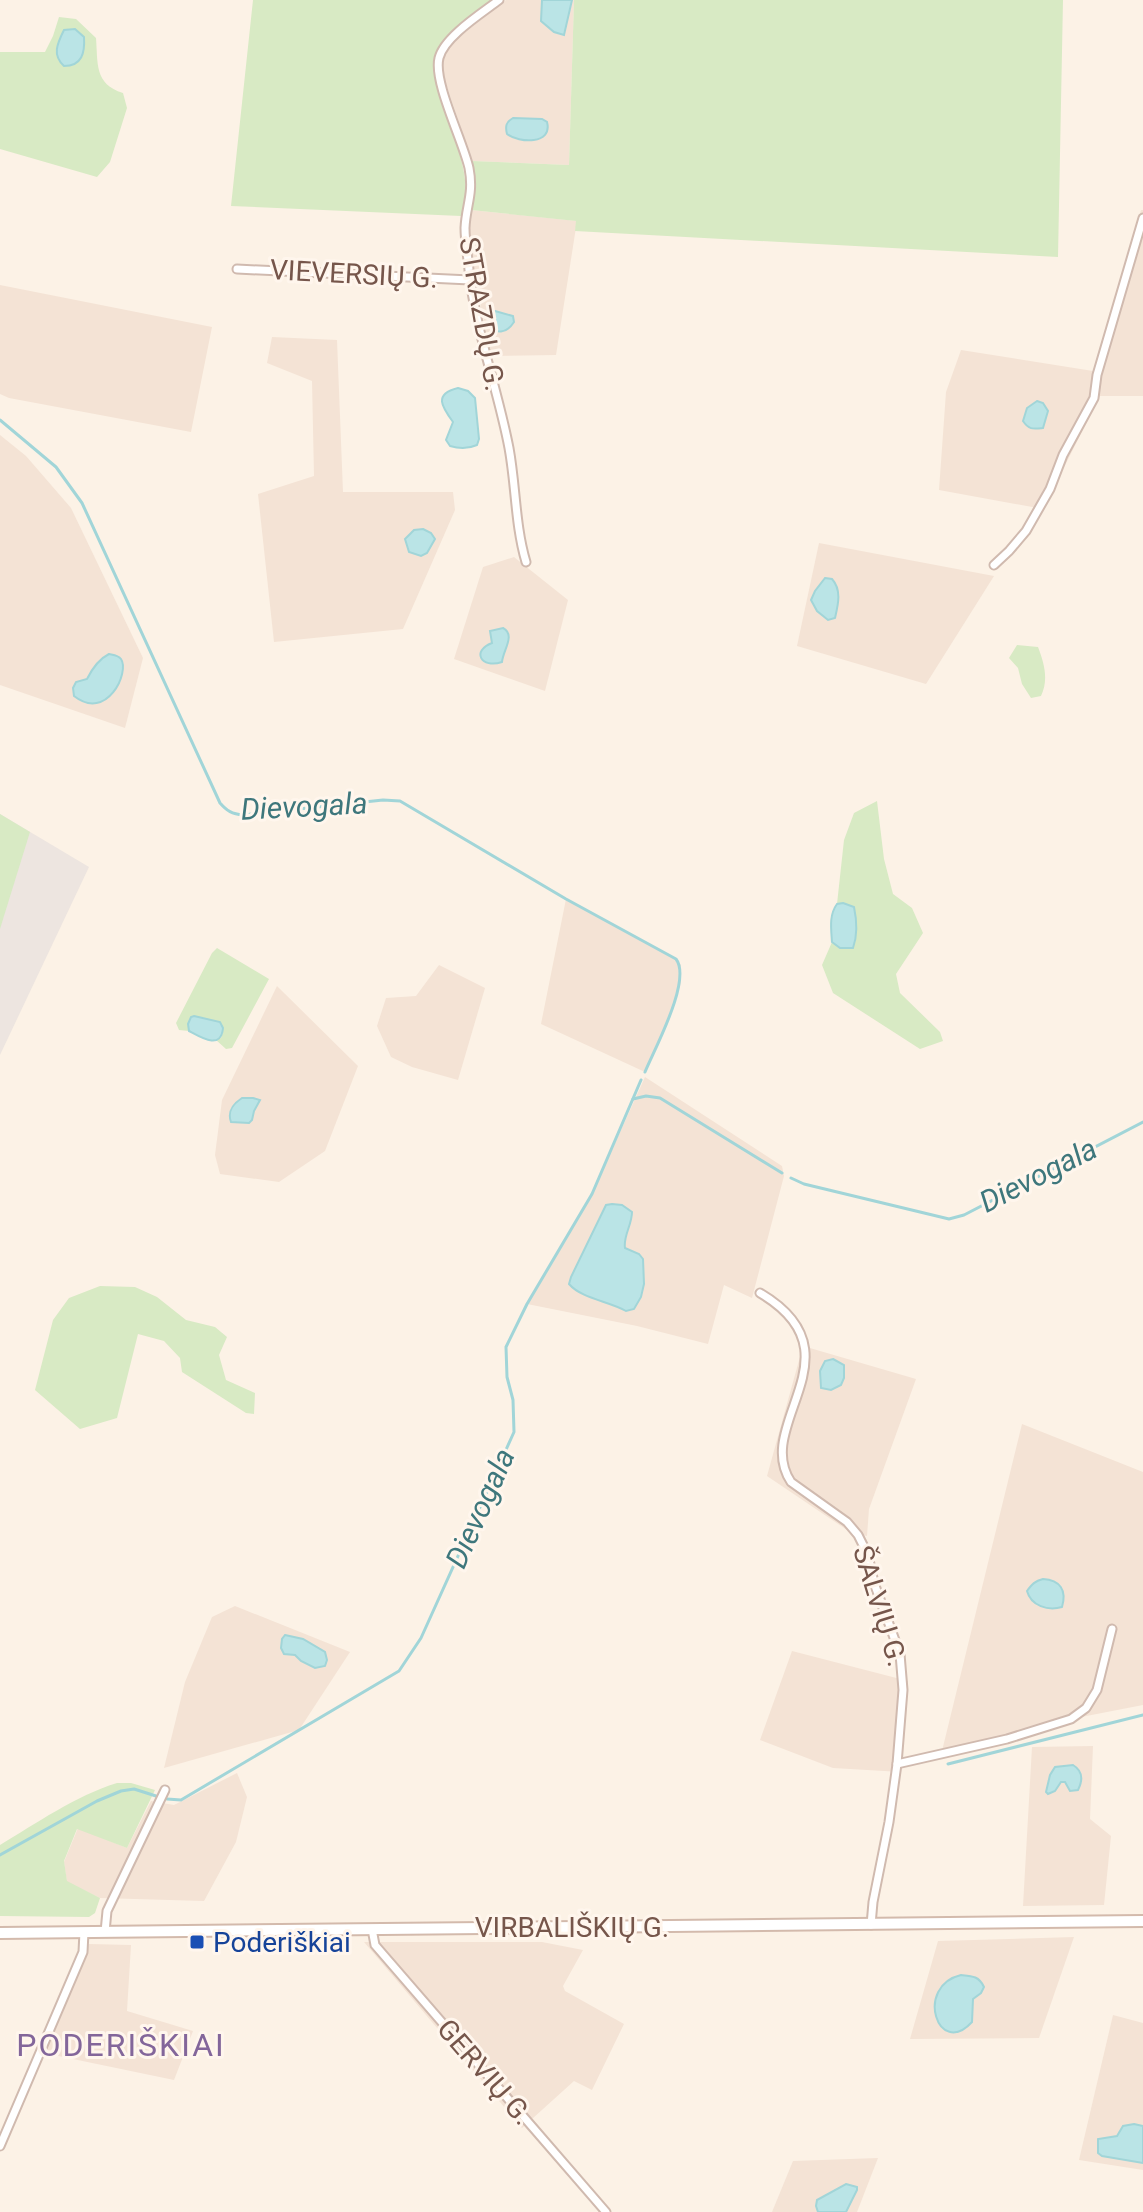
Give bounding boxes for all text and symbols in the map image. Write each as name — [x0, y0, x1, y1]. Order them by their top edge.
street label: STRAZDŲ G. — [452, 235, 512, 393]
street label: VIEVERSIŲ G. — [269, 253, 439, 295]
water label: Dievogala — [240, 785, 368, 827]
water label: Dievogala — [973, 1131, 1103, 1219]
water label: Dievogala — [438, 1443, 522, 1573]
street label: ŠALVIŲ G. — [846, 1542, 914, 1670]
street label: VIRBALIŠKIŲ G. — [475, 1911, 669, 1944]
place label: Poderiškiai — [213, 1926, 351, 1959]
marker: Poderiškiai — [188, 1933, 206, 1951]
street label: GERVIŲ G. — [430, 2013, 540, 2131]
district label: PODERIŠKIAI — [16, 2026, 226, 2064]

